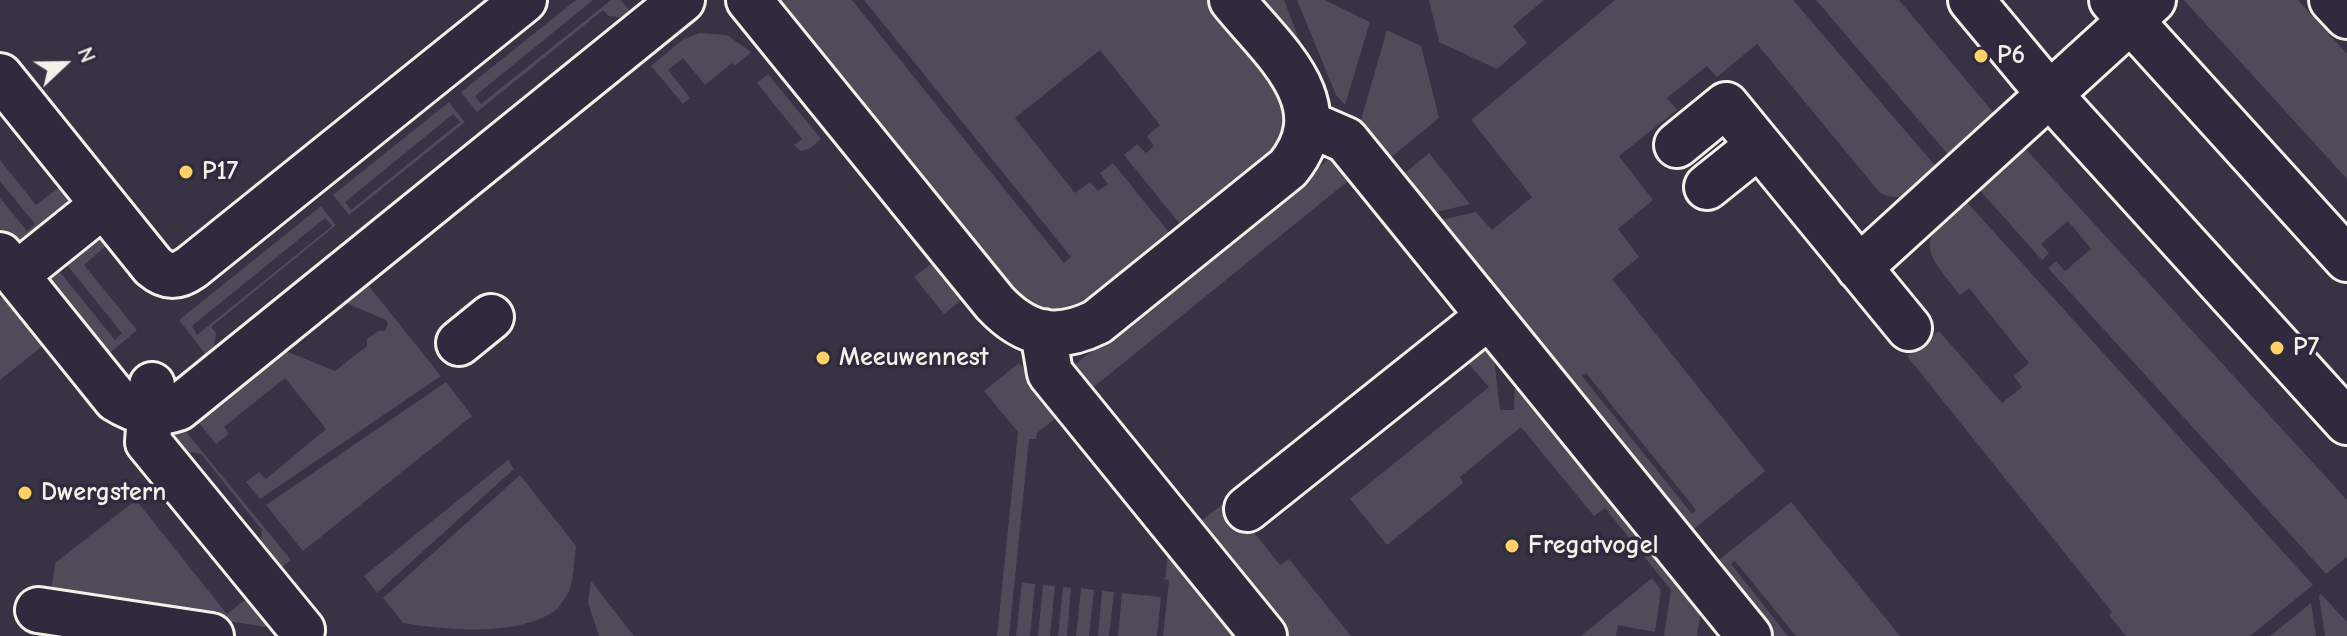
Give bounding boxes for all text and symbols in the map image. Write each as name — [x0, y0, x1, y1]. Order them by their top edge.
north arrow — [24, 24, 104, 104]
place label: P6 — [1997, 40, 2025, 72]
text: N — [72, 43, 101, 67]
marker: P6 — [1972, 47, 1990, 65]
place label: P17 — [202, 156, 238, 188]
marker: P17 — [177, 163, 195, 181]
place label: P7 — [2293, 332, 2319, 364]
marker: P7 — [2268, 339, 2286, 357]
place label: Meeuwennest — [839, 342, 988, 374]
marker: Meeuwennest — [814, 349, 832, 367]
place label: Dwergstern — [41, 477, 166, 509]
marker: Dwergstern — [16, 484, 34, 502]
place label: Fregatvogel — [1528, 530, 1659, 562]
marker: Fregatvogel — [1503, 537, 1521, 555]

